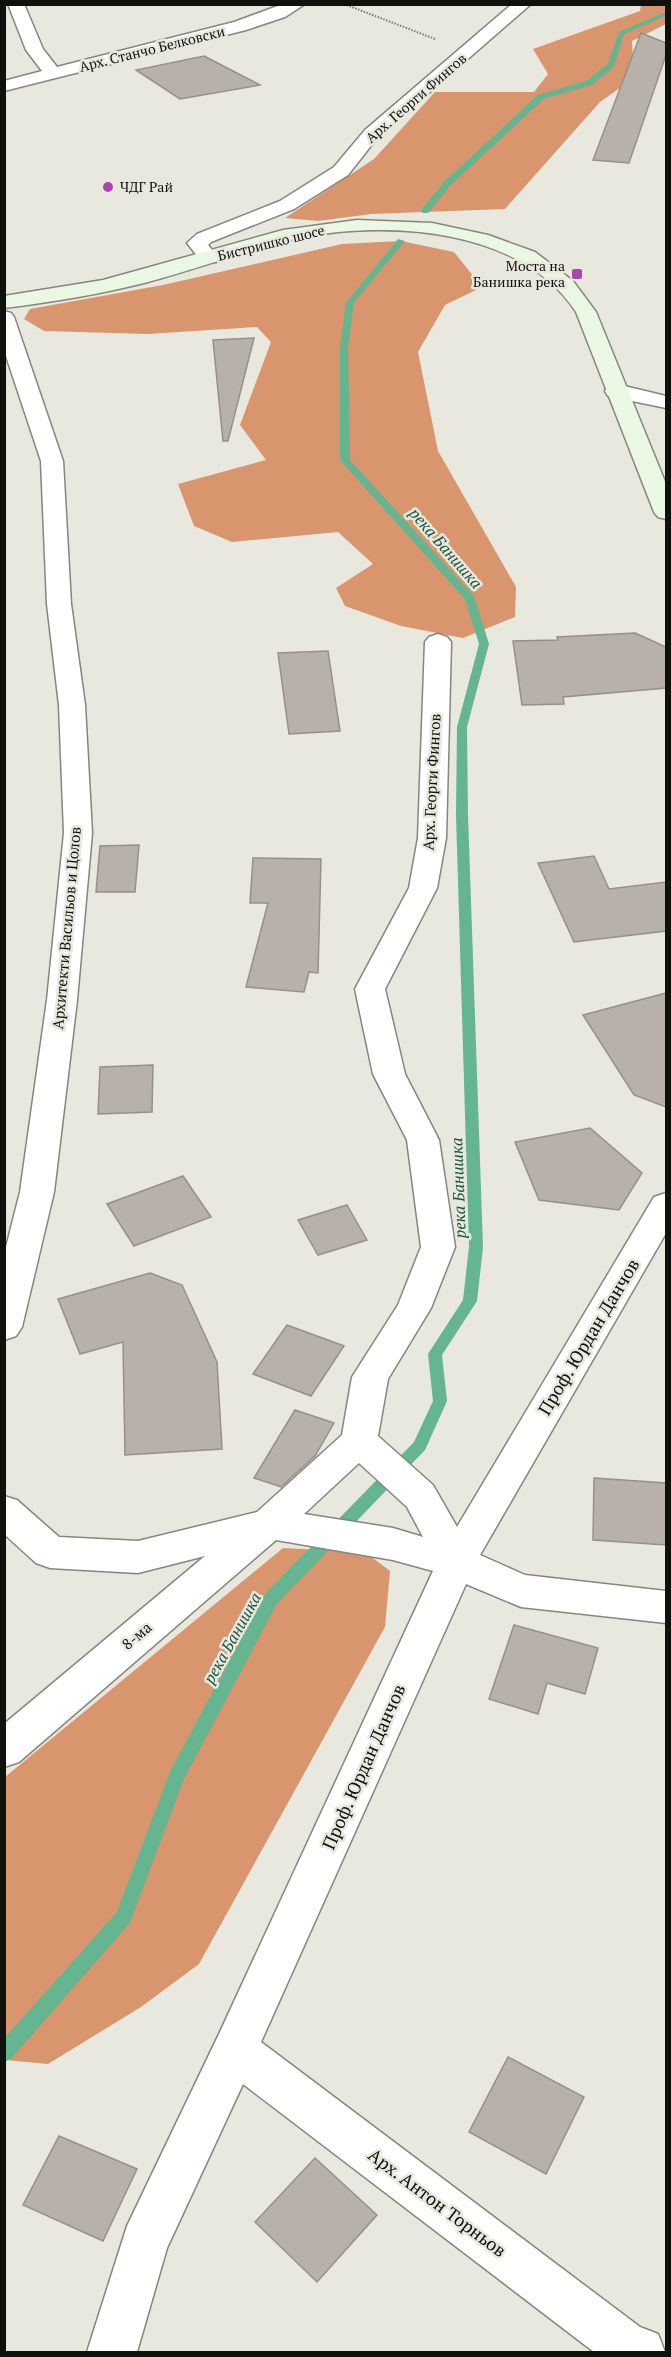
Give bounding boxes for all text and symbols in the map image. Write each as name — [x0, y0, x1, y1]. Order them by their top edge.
street label: Арх. Станчо Белковски — [77, 21, 227, 76]
street label: Арх. Георги Фингов — [361, 49, 470, 147]
place label: ЧДГ Рай — [120, 177, 173, 196]
marker: ЧДГ Рай — [101, 180, 115, 194]
street label: Бистришко шосе — [215, 220, 326, 265]
place label: Моста на Банишка река — [473, 256, 565, 291]
marker: Моста на Банишка река — [570, 267, 584, 281]
water label: река Банишка — [405, 503, 487, 593]
street label: Арх. Георги Фингов — [417, 713, 445, 851]
street label: Архитекти Васильов и Цолов — [47, 826, 85, 1030]
water label: река Банишка — [445, 1137, 471, 1239]
street label: Проф. Юрдан Данчов — [532, 1254, 644, 1419]
water label: река Банишка — [198, 1589, 266, 1687]
street label: 8-ма — [117, 1617, 156, 1653]
street label: Проф. Юрдан Данчов — [316, 1680, 410, 1853]
street label: Арх. Антон Торньов — [364, 2142, 512, 2262]

